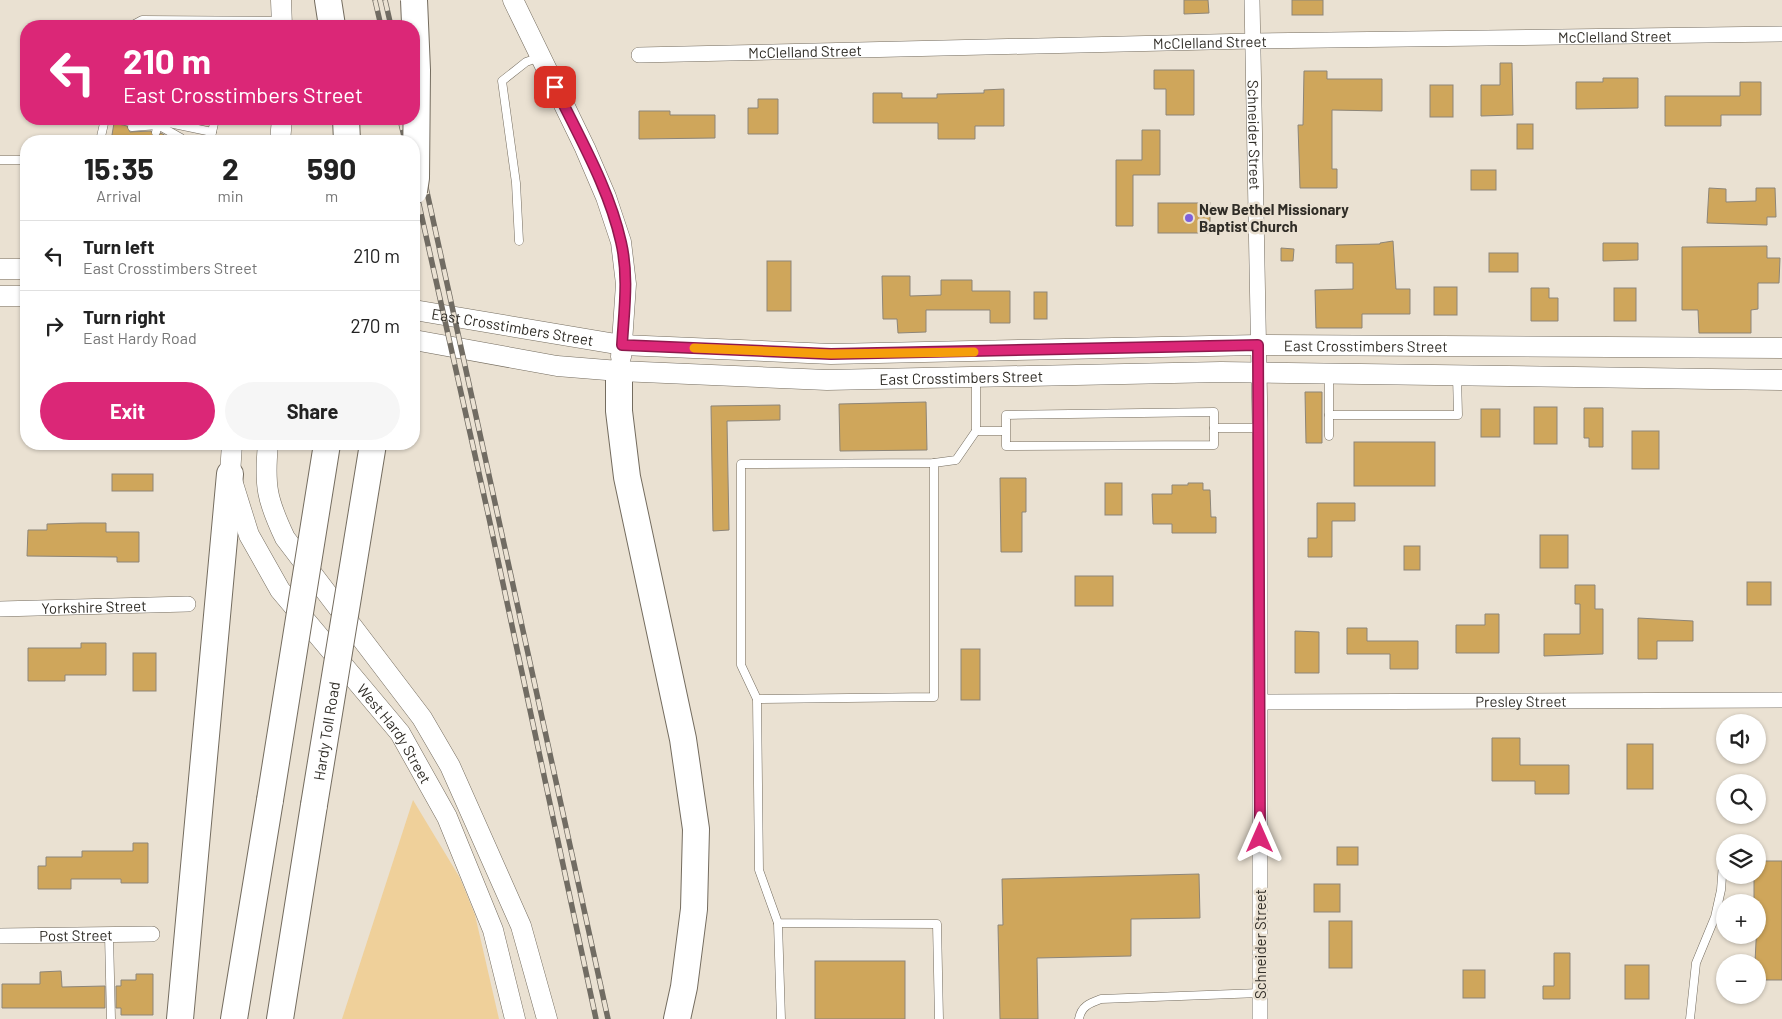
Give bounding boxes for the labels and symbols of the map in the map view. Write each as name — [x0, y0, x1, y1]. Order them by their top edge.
street label: McClelland Street — [1558, 26, 1672, 46]
street label: McClelland Street — [1153, 32, 1267, 52]
street label: McClelland Street — [748, 41, 862, 62]
pin — [534, 66, 576, 108]
street label: Schneider Street — [1245, 80, 1265, 190]
place label: New Bethel Missionary Baptist Church — [1199, 200, 1349, 235]
marker: New Bethel Missionary Baptist Church — [1183, 212, 1195, 224]
street label: East Crosstimbers Street — [430, 304, 595, 349]
street label: East Crosstimbers Street — [1284, 336, 1448, 355]
street label: East Crosstimbers Street — [879, 367, 1043, 388]
street label: Yorkshire Street — [41, 596, 147, 617]
street label: Hardy Toll Road — [309, 680, 343, 782]
street label: West Hardy Street — [353, 680, 435, 786]
street label: Presley Street — [1475, 692, 1567, 710]
position arrow — [1233, 811, 1285, 863]
street label: Schneider Street — [1251, 889, 1269, 999]
street label: Post Street — [39, 926, 113, 944]

